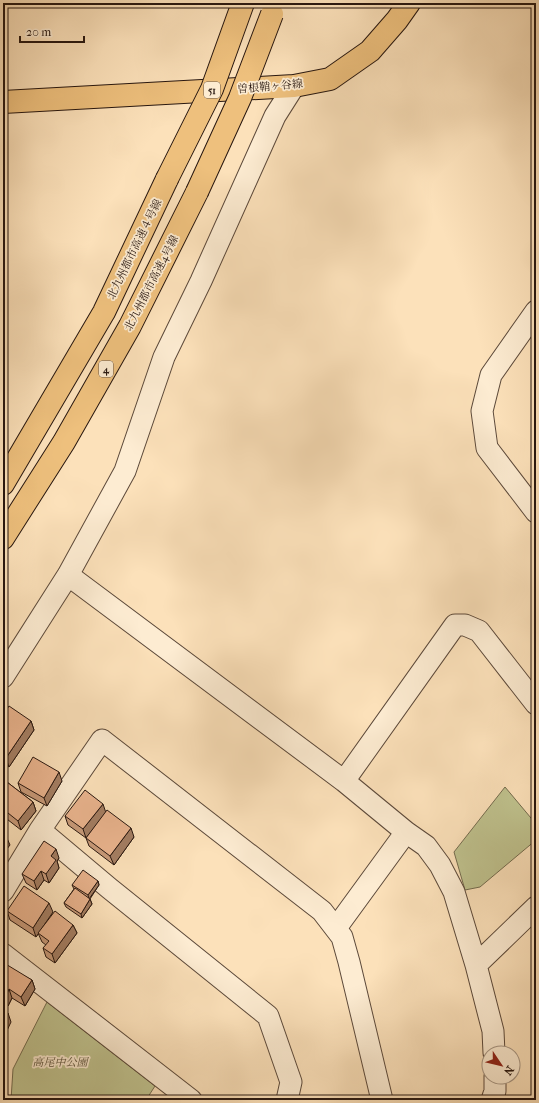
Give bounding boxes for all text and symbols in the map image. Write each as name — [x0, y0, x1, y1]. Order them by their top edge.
scale bar — [20, 18, 84, 44]
text: 20 m — [26, 25, 51, 39]
street label: 曽根鞘ヶ谷線 — [237, 77, 303, 96]
road number: 51 — [204, 82, 220, 98]
street label: 北九州都市高速４号線 — [104, 197, 164, 302]
street label: 北九州都市高速4号線 — [122, 233, 181, 333]
road number: 4 — [99, 361, 113, 377]
north arrow — [481, 1045, 521, 1085]
park label: 高尾中公園 — [33, 1056, 89, 1069]
text: N — [501, 1063, 517, 1078]

